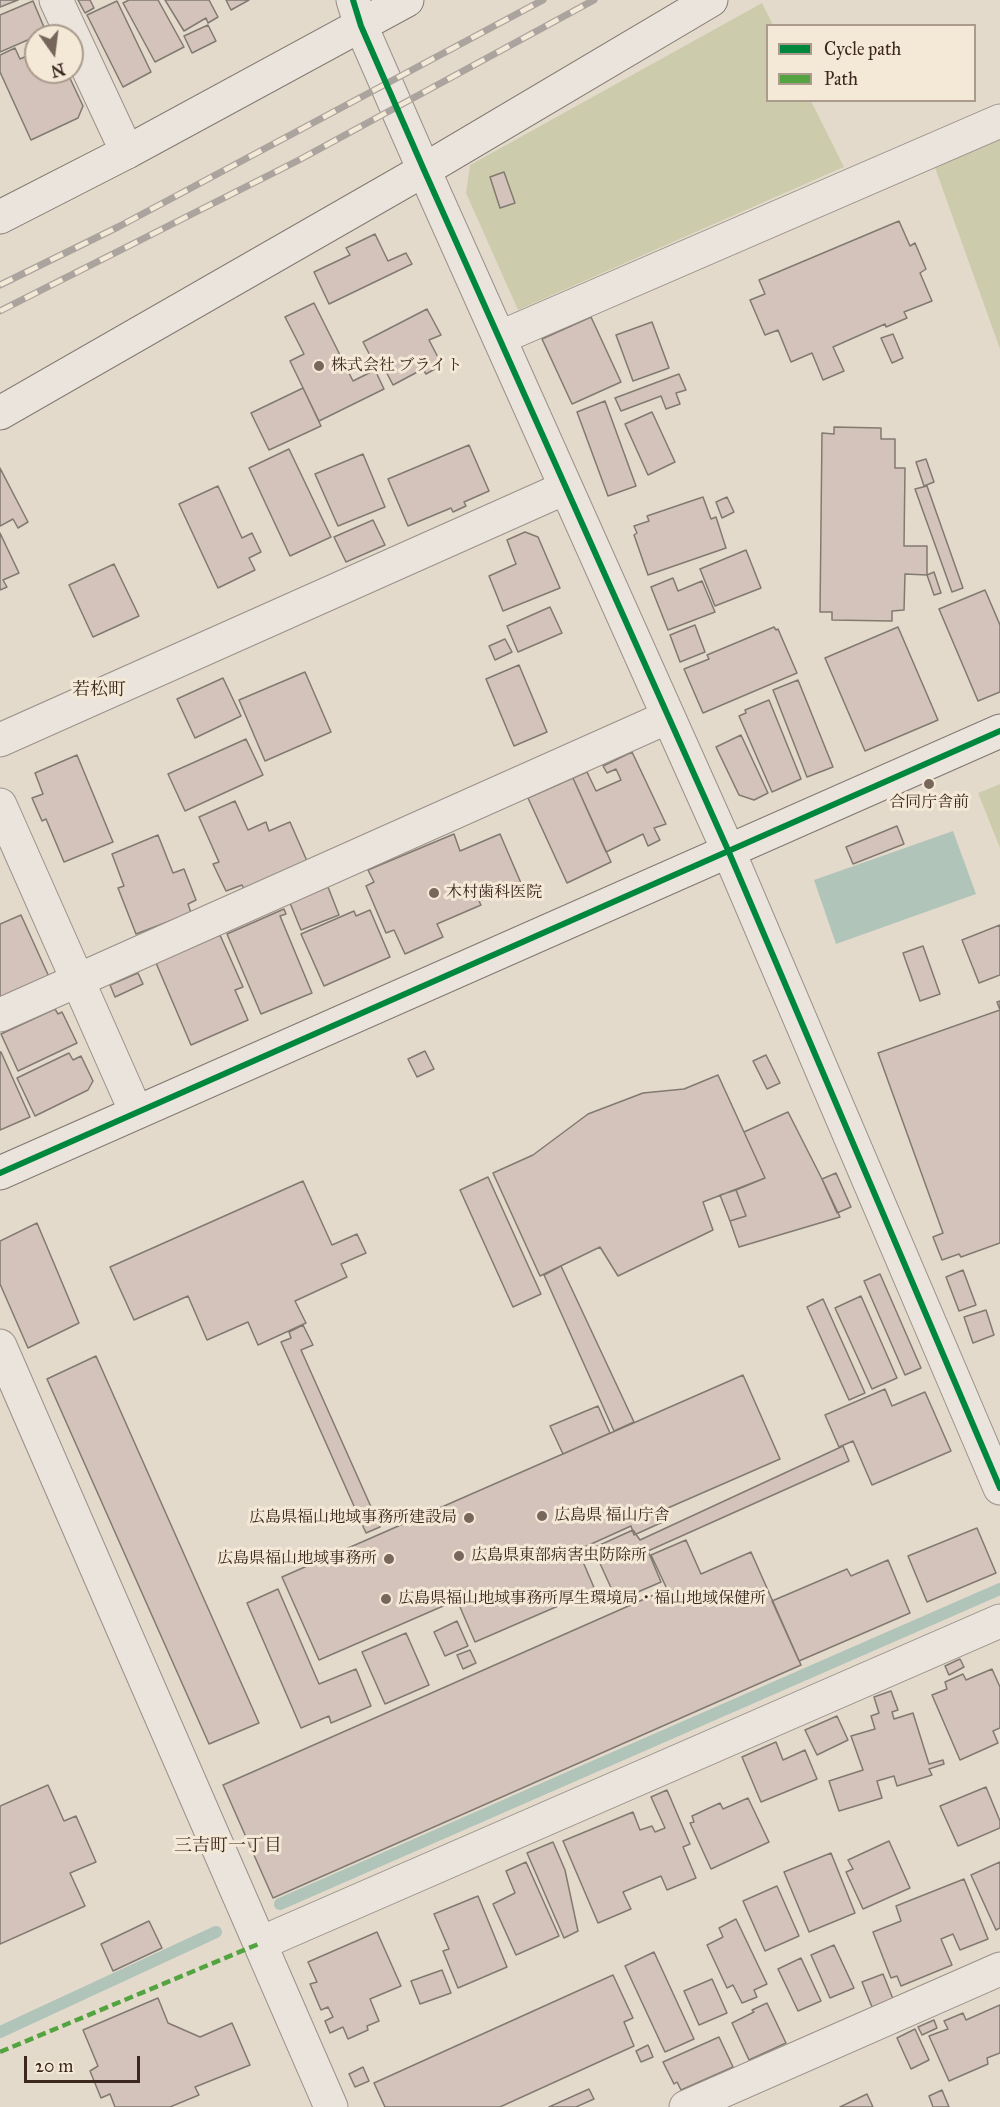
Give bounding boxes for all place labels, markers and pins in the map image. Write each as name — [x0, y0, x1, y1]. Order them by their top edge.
place label: 株式会社 ブライト — [331, 356, 462, 376]
marker: 株式会社 ブライト — [312, 359, 326, 373]
marker: 合同庁舎前 — [922, 777, 936, 791]
place label: 合同庁舎前 — [889, 793, 969, 813]
place label: 木村歯科医院 — [446, 883, 542, 903]
marker: 木村歯科医院 — [427, 886, 441, 900]
place label: 広島県 福山庁舎 — [554, 1506, 669, 1526]
place label: 広島県福山地域事務所建設局 — [249, 1508, 457, 1528]
marker: 広島県 福山庁舎 — [535, 1509, 549, 1523]
marker: 広島県福山地域事務所建設局 — [462, 1511, 476, 1525]
place label: 広島県東部病害虫防除所 — [471, 1546, 647, 1566]
place label: 広島県福山地域事務所 — [217, 1549, 377, 1569]
marker: 広島県東部病害虫防除所 — [452, 1549, 466, 1563]
marker: 広島県福山地域事務所 — [382, 1552, 396, 1566]
place label: 広島県福山地域事務所厚生環境局・福山地域保健所 — [398, 1589, 766, 1609]
marker: 広島県福山地域事務所厚生環境局・福山地域保健所 — [379, 1592, 393, 1606]

